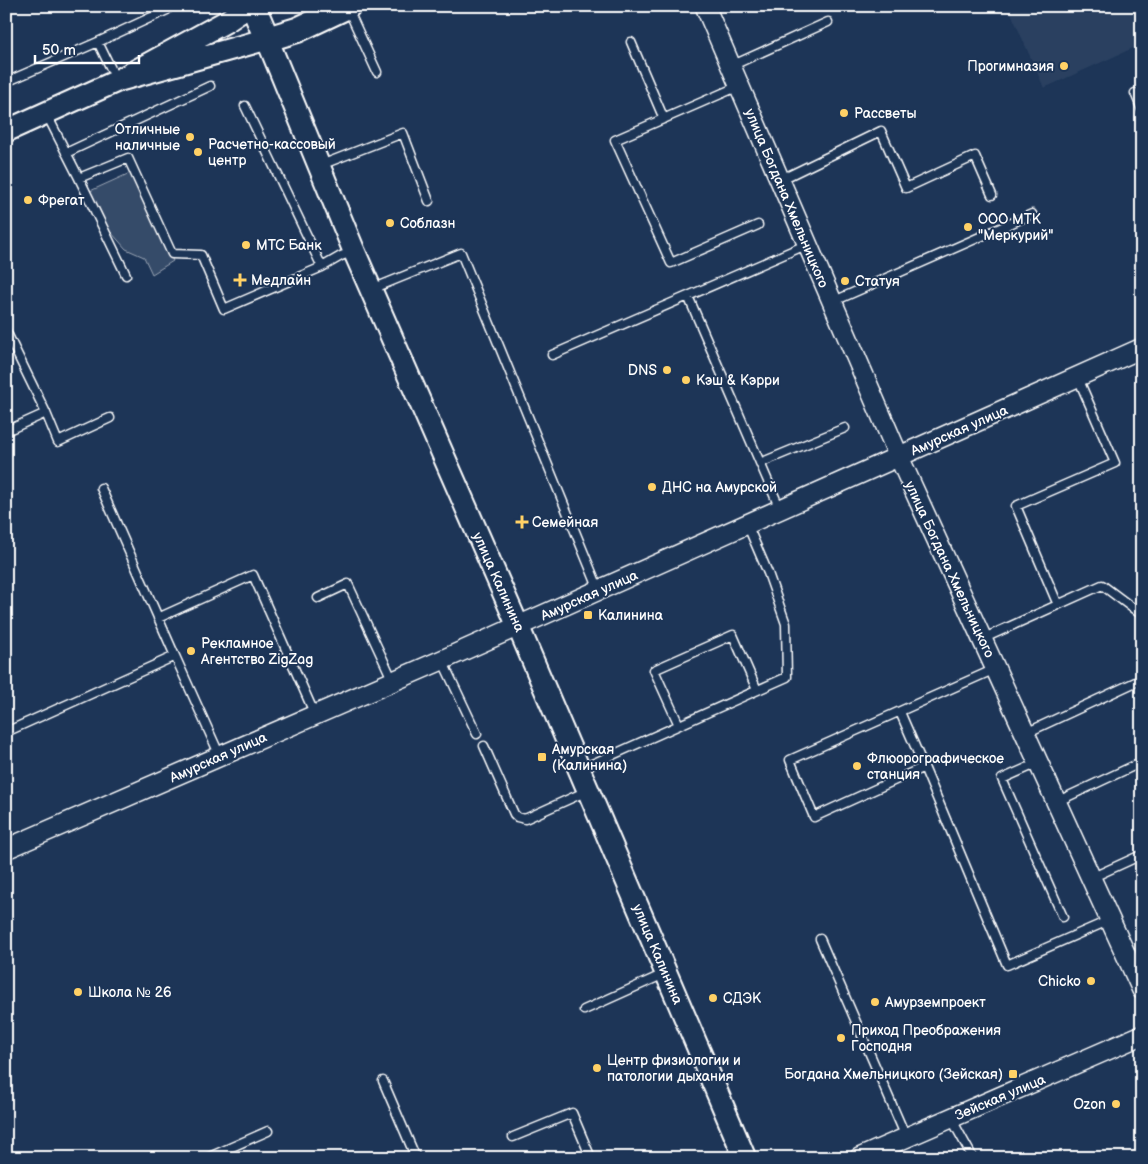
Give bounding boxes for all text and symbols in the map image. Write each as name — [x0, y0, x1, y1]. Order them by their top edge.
scale bar — [35, 32, 139, 64]
text: 50 m — [42, 41, 76, 60]
place label: Прогимназия — [967, 58, 1054, 75]
marker: Прогимназия — [1058, 60, 1070, 72]
place label: Рассветы — [854, 105, 917, 122]
street label: улица Богдана Хмельницкого — [741, 106, 832, 290]
marker: Рассветы — [838, 107, 850, 119]
place label: Отличные наличные — [115, 121, 180, 154]
marker: Отличные наличные — [184, 131, 196, 143]
place label: Расчетно-кассовый центр — [208, 136, 336, 169]
marker: Расчетно-кассовый центр — [192, 146, 204, 158]
place label: Фрегат — [38, 192, 85, 209]
marker: Фрегат — [22, 194, 34, 206]
place label: ООО МТК "Меркурий" — [978, 211, 1053, 244]
place label: Соблазн — [400, 215, 455, 232]
marker: Соблазн — [384, 217, 396, 229]
marker: ООО МТК "Меркурий" — [962, 221, 974, 233]
place label: МТС Банк — [256, 237, 322, 254]
marker: МТС Банк — [240, 239, 252, 251]
place label: Медлайн — [251, 272, 311, 289]
marker: Медлайн — [233, 273, 247, 287]
place label: Статуя — [855, 273, 900, 290]
marker: Статуя — [839, 275, 851, 287]
place label: DNS — [628, 362, 657, 379]
marker: DNS — [661, 364, 673, 376]
place label: Кэш & Кэрри — [696, 372, 780, 389]
marker: Кэш & Кэрри — [680, 374, 692, 386]
street label: Амурская улица — [907, 401, 1011, 460]
street label: улица Богдана Хмельницкого — [901, 478, 998, 660]
place label: ДНС на Амурской — [662, 479, 777, 496]
marker: ДНС на Амурской — [646, 481, 658, 493]
place label: Семейная — [532, 514, 598, 531]
marker: Семейная — [516, 516, 528, 528]
street label: улица Калинина — [469, 530, 528, 635]
street label: Амурская улица — [537, 566, 641, 625]
place label: Калинина — [598, 607, 664, 624]
marker: Калинина — [582, 609, 594, 621]
place label: Рекламное Агентство ZigZag — [200, 635, 313, 668]
marker: Рекламное Агентство ZigZag — [185, 645, 197, 657]
street label: Амурская улица — [166, 728, 270, 787]
place label: Амурская (Калинина) — [551, 741, 627, 774]
place label: Флюорографическое станция — [867, 750, 1004, 783]
marker: Амурская (Калинина) — [536, 751, 548, 763]
marker: Флюорографическое станция — [851, 760, 863, 772]
street label: улица Калинина — [629, 901, 687, 1008]
place label: Chicko — [1038, 973, 1081, 990]
marker: Chicko — [1085, 975, 1097, 987]
place label: Школа № 26 — [88, 984, 172, 1001]
marker: Школа № 26 — [72, 986, 84, 998]
place label: СДЭК — [723, 990, 762, 1007]
marker: СДЭК — [707, 992, 719, 1004]
place label: Амурземпроект — [884, 994, 986, 1011]
marker: Амурземпроект — [869, 996, 881, 1008]
place label: Приход Преображения Господня — [851, 1022, 1001, 1055]
marker: Приход Преображения Господня — [835, 1032, 847, 1044]
place label: Центр физиологии и патологии дыхания — [607, 1052, 741, 1085]
marker: Центр физиологии и патологии дыхания — [591, 1062, 603, 1074]
place label: Богдана Хмельницкого (Зейская) — [784, 1066, 1003, 1083]
marker: Богдана Хмельницкого (Зейская) — [1007, 1068, 1019, 1080]
street label: Зейская улица — [952, 1070, 1049, 1124]
place label: Ozon — [1073, 1096, 1106, 1113]
marker: Ozon — [1110, 1098, 1122, 1110]

